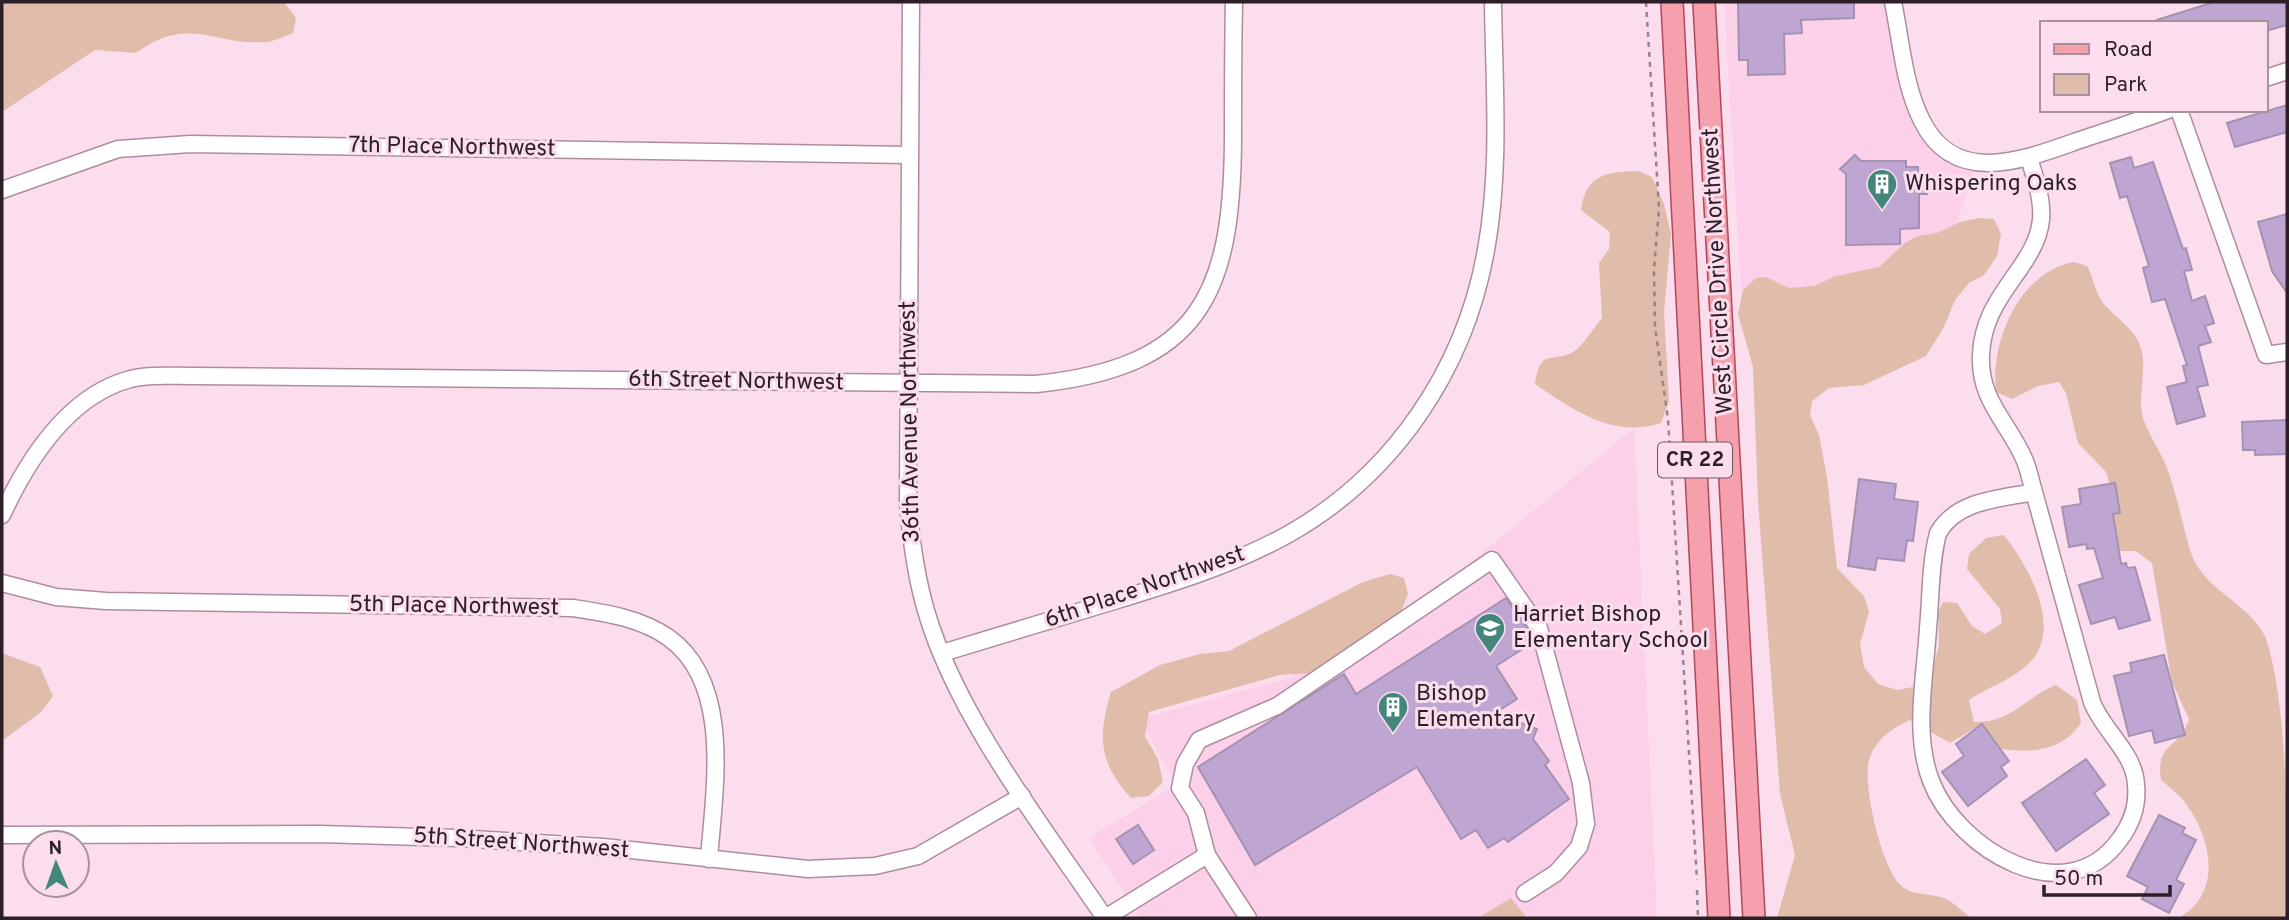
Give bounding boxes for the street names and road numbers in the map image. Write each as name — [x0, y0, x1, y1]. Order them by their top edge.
street label: West Circle Drive Northwest — [1697, 127, 1741, 415]
street label: 7th Place Northwest — [348, 132, 556, 164]
street label: 36th Avenue Northwest — [894, 301, 928, 543]
street label: 6th Street Northwest — [628, 366, 844, 398]
road number: CR 22 — [1658, 442, 1732, 477]
street label: 6th Place Northwest — [1041, 540, 1249, 636]
street label: 5th Place Northwest — [349, 591, 559, 623]
street label: 5th Street Northwest — [412, 822, 630, 866]

